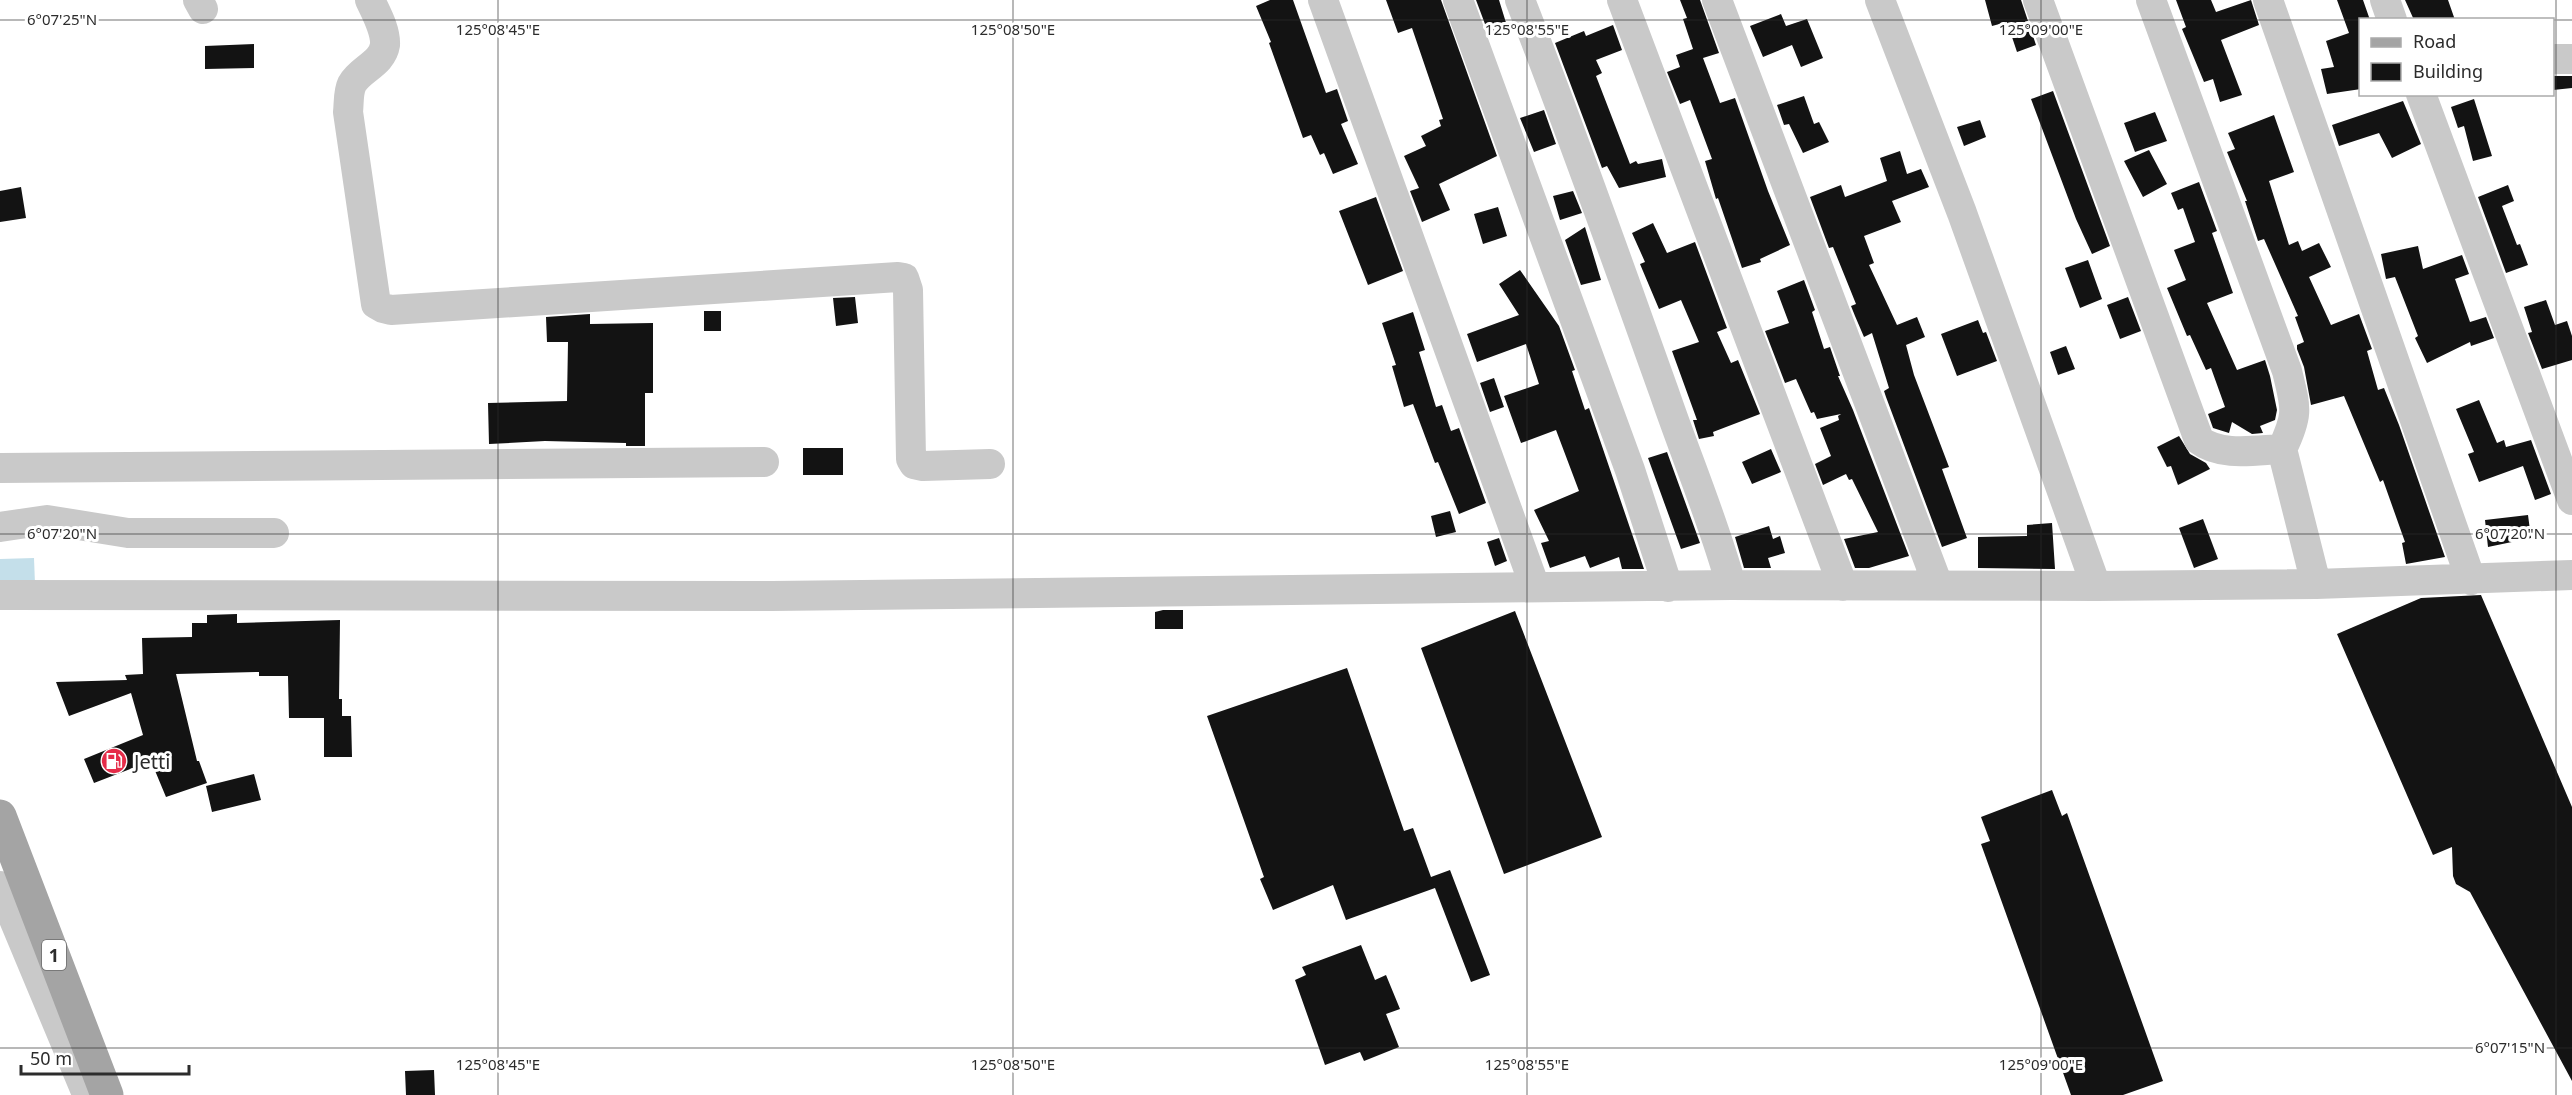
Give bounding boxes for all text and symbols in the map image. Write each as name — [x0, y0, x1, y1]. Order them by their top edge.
text: 6°07'25"N — [27, 9, 97, 29]
legend — [2359, 18, 2554, 96]
text: 125°08'45"E — [456, 19, 540, 39]
text: 125°08'50"E — [971, 19, 1055, 39]
text: 125°08'55"E — [1485, 19, 1569, 39]
text: 125°09'00"E — [1999, 19, 2083, 39]
text: Road — [2413, 29, 2456, 53]
text: Building — [2413, 59, 2483, 83]
text: 6°07'20"N — [27, 523, 97, 543]
text: 6°07'20"N — [2475, 523, 2545, 543]
fuel station icon: Jetti — [99, 746, 129, 776]
place label: Jetti — [132, 748, 170, 775]
road number: 1 — [42, 940, 66, 970]
text: 6°07'15"N — [2475, 1037, 2545, 1057]
scale bar — [21, 1038, 189, 1076]
text: 50 m — [30, 1046, 72, 1070]
text: 125°08'45"E — [456, 1054, 540, 1074]
text: 125°08'50"E — [971, 1054, 1055, 1074]
text: 125°08'55"E — [1485, 1054, 1569, 1074]
text: 125°09'00"E — [1999, 1054, 2083, 1074]

